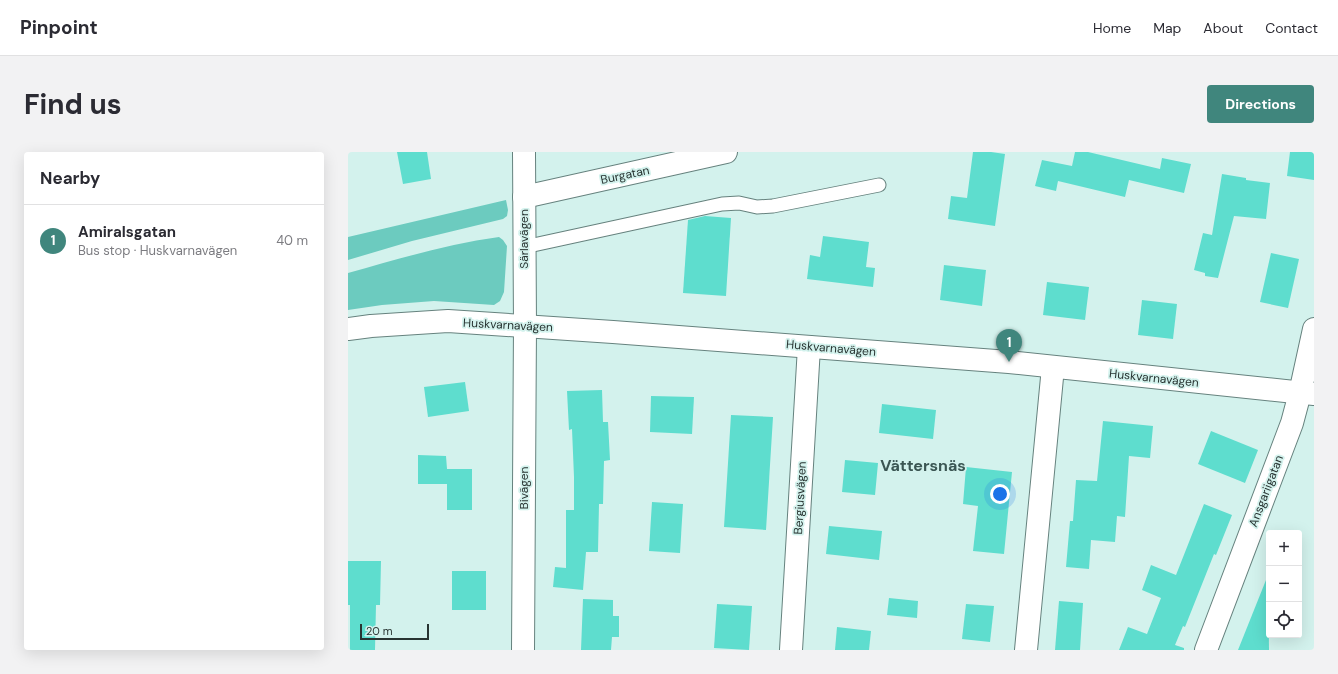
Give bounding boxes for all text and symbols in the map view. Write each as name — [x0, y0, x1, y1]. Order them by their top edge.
text: Pinpoint — [20, 15, 98, 40]
text: Home — [1093, 19, 1131, 37]
text: Map — [1153, 19, 1181, 37]
text: About — [1203, 19, 1243, 37]
text: Contact — [1265, 19, 1318, 37]
button: Directions — [1207, 85, 1314, 123]
text: Find us — [24, 86, 122, 123]
street label: Burgatan — [599, 162, 651, 188]
text: Nearby — [40, 167, 100, 189]
street label: Särlavägen — [516, 209, 532, 269]
text: Amiralsgatan — [78, 222, 176, 242]
text: 1 — [51, 232, 55, 249]
text: 40 m — [276, 232, 308, 249]
text: Bus stop · Huskvarnavägen — [78, 242, 237, 259]
street label: Huskvarnavägen — [463, 315, 553, 335]
pin: 1 — [996, 329, 1022, 362]
street label: Huskvarnavägen — [785, 336, 877, 360]
street label: Huskvarnavägen — [1108, 365, 1200, 391]
street label: Ansgariigatan — [1245, 453, 1287, 529]
district label: Vättersnäs — [880, 455, 966, 476]
street label: Bergiusvägen — [790, 461, 810, 535]
street label: Bivägen — [516, 466, 532, 509]
your location — [990, 484, 1010, 504]
map controls — [1266, 530, 1302, 638]
button: + — [1266, 530, 1302, 566]
button: − — [1266, 566, 1302, 602]
button: locate — [1266, 602, 1302, 638]
scale bar — [360, 622, 429, 641]
text: 20 m — [366, 624, 392, 638]

